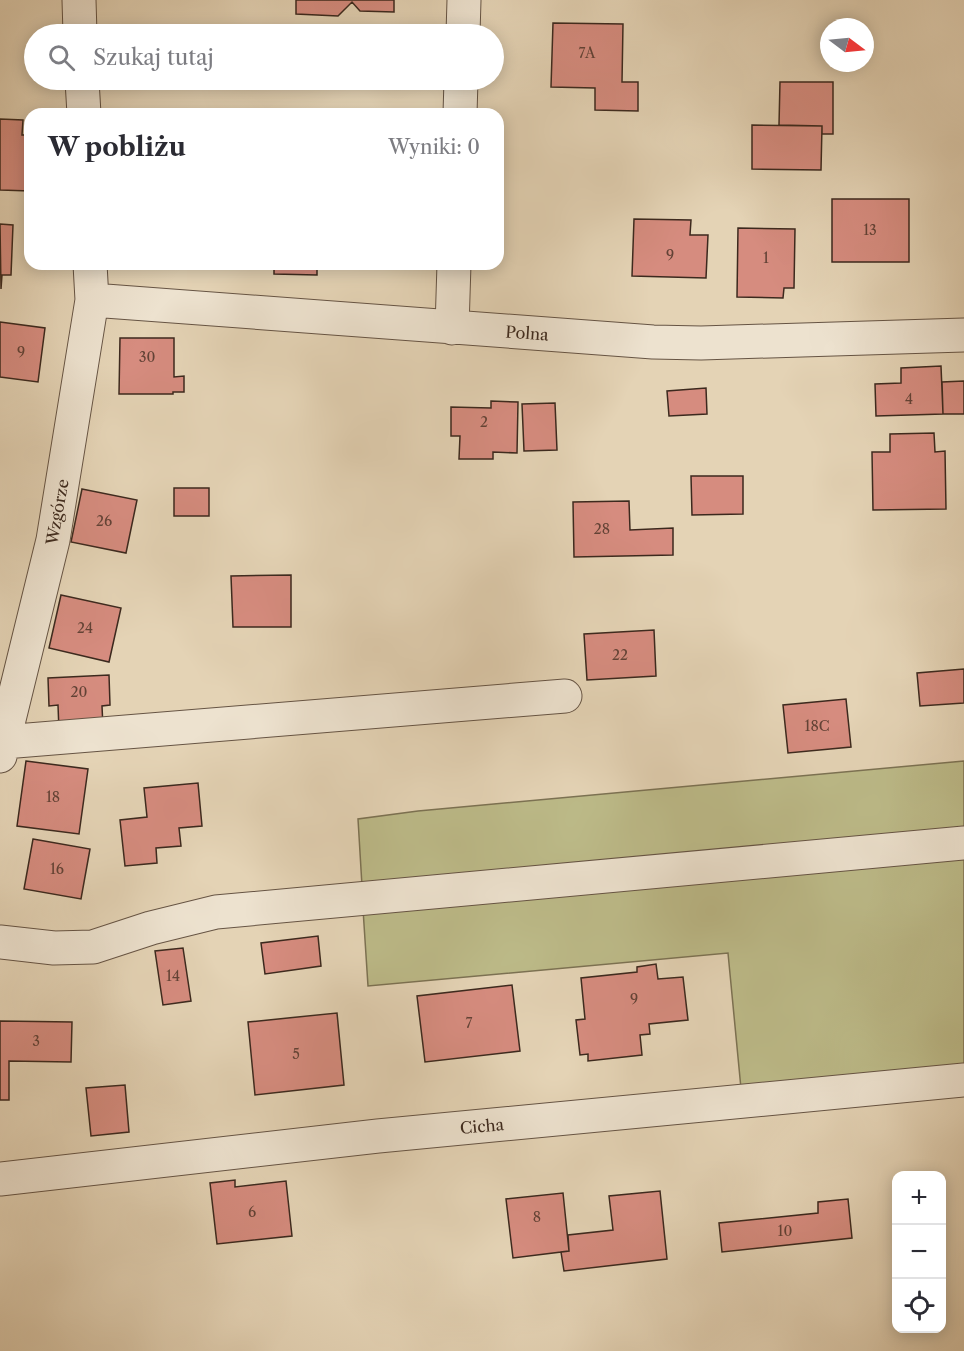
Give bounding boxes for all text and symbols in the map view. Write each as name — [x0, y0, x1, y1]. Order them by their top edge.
north arrow — [820, 18, 874, 72]
search box — [24, 24, 504, 90]
icon: search — [45, 41, 78, 74]
text: Szukaj tutaj — [93, 44, 214, 71]
house number: 7A — [579, 44, 596, 62]
text: W pobliżu — [48, 131, 186, 163]
text: Wyniki: 0 — [388, 135, 480, 159]
house number: 13 — [863, 221, 877, 239]
house number: 9 — [666, 246, 674, 264]
house number: 1 — [763, 249, 769, 267]
street label: Polna — [505, 322, 550, 345]
house number: 9 — [17, 343, 25, 361]
house number: 30 — [139, 348, 155, 366]
house number: 4 — [905, 390, 913, 408]
house number: 2 — [480, 413, 488, 431]
street label: Wzgórze — [41, 477, 73, 547]
house number: 26 — [96, 512, 112, 530]
house number: 28 — [594, 520, 610, 538]
house number: 24 — [77, 619, 93, 637]
house number: 22 — [612, 646, 628, 664]
house number: 20 — [71, 683, 88, 701]
house number: 18C — [805, 717, 829, 735]
house number: 18 — [46, 788, 60, 806]
house number: 16 — [50, 860, 64, 878]
house number: 14 — [166, 967, 180, 985]
house number: 9 — [630, 990, 638, 1008]
house number: 7 — [466, 1014, 473, 1032]
house number: 3 — [32, 1032, 40, 1050]
house number: 5 — [292, 1045, 300, 1063]
street label: Cicha — [459, 1114, 505, 1138]
map controls — [892, 1171, 946, 1333]
button: + — [892, 1171, 946, 1225]
house number: 6 — [248, 1203, 256, 1221]
house number: 8 — [533, 1208, 541, 1226]
house number: 10 — [778, 1222, 792, 1240]
button: − — [892, 1225, 946, 1279]
button: locate — [892, 1279, 946, 1333]

